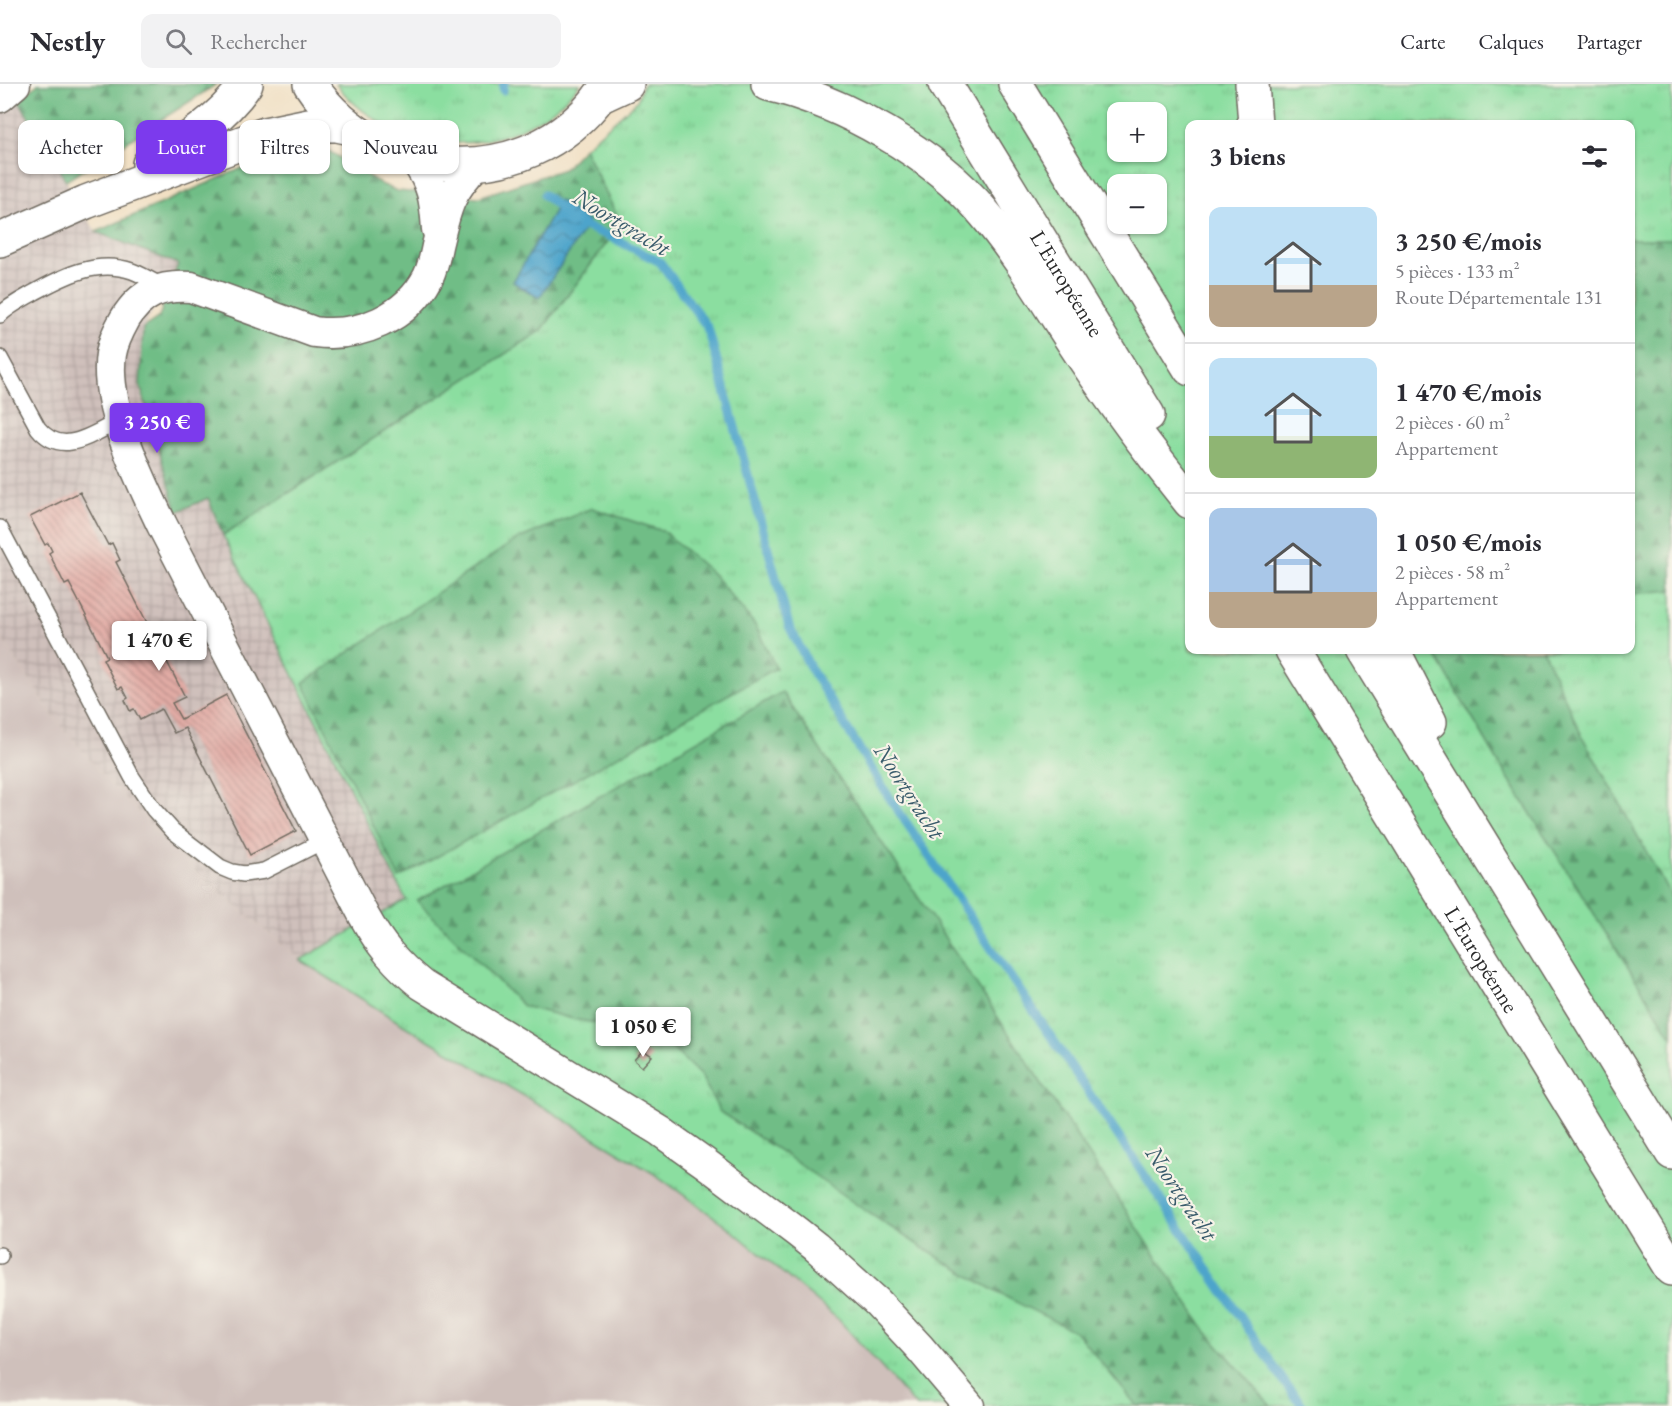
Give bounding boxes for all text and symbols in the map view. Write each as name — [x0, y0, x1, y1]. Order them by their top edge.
search box — [141, 14, 561, 68]
text: Nestly — [30, 23, 105, 59]
icon: search — [162, 25, 195, 58]
text: Rechercher — [210, 27, 307, 56]
text: Carte — [1400, 28, 1445, 55]
text: Calques — [1478, 28, 1544, 55]
text: Partager — [1577, 28, 1642, 55]
map controls — [1107, 102, 1167, 234]
button: + — [1107, 102, 1167, 162]
chip: Acheter — [18, 120, 124, 174]
chip: Louer — [136, 120, 227, 174]
chip: Filtres — [239, 120, 330, 174]
chip: Nouveau — [342, 120, 459, 174]
text: 3 biens — [1209, 139, 1286, 173]
icon: filters — [1578, 140, 1611, 173]
button: − — [1107, 174, 1167, 234]
water label: Noortgracht — [567, 180, 677, 264]
text: 3 250 €/mois — [1395, 224, 1542, 258]
street label: L'Européenne — [1024, 225, 1111, 342]
icon: home — [1257, 231, 1329, 303]
text: 5 pièces · 133 m² — [1395, 258, 1520, 284]
text: Route Départementale 131 — [1395, 284, 1603, 310]
text: 1 470 €/mois — [1395, 375, 1542, 409]
icon: home — [1257, 382, 1329, 454]
pin: 3 250 € — [102, 403, 212, 454]
text: 3 250 € — [124, 409, 190, 435]
text: 2 pièces · 60 m² — [1395, 409, 1510, 435]
text: Appartement — [1395, 435, 1498, 461]
text: 1 050 €/mois — [1395, 525, 1542, 559]
icon: home — [1257, 532, 1329, 604]
text: 2 pièces · 58 m² — [1395, 559, 1510, 585]
text: Appartement — [1395, 585, 1498, 611]
pin: 1 470 € — [104, 621, 214, 672]
text: 1 470 € — [126, 627, 192, 653]
water label: Noortgracht — [867, 736, 953, 846]
street label: L'Européenne — [1438, 901, 1526, 1018]
pin: 1 050 € — [588, 1007, 698, 1058]
text: 1 050 € — [610, 1013, 676, 1039]
water label: Noortgracht — [1138, 1139, 1226, 1247]

